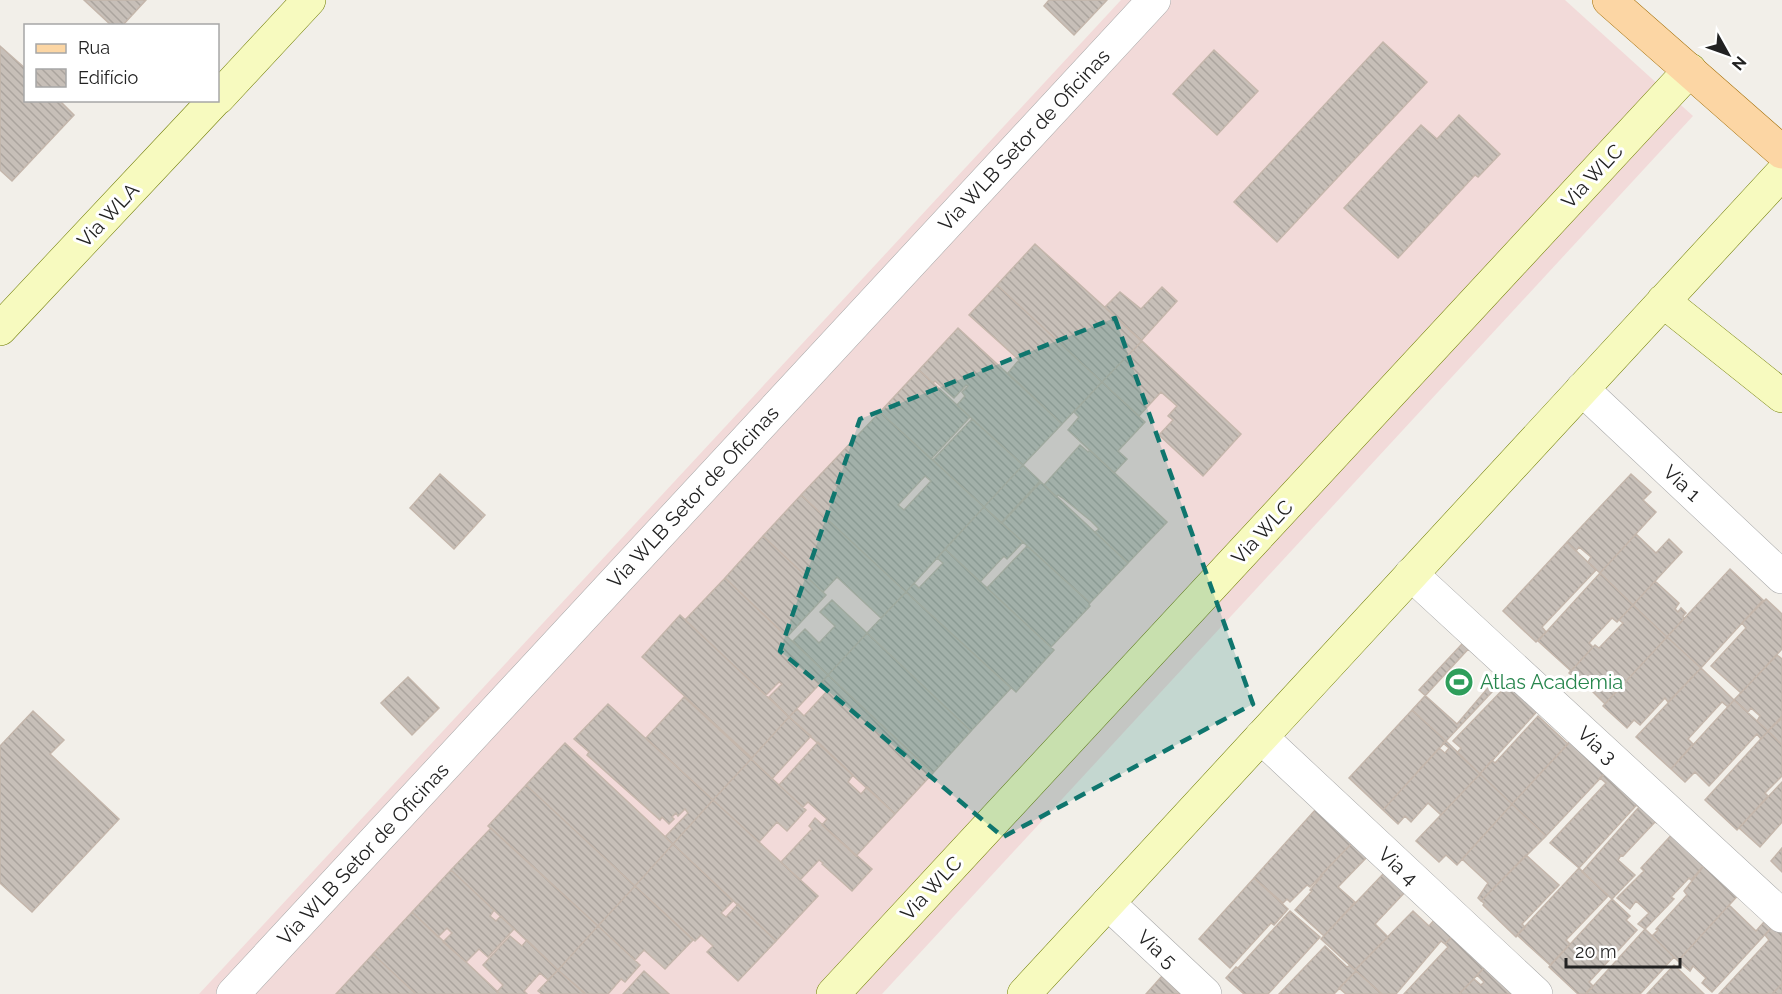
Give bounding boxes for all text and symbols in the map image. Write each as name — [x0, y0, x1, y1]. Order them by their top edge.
legend — [24, 24, 219, 102]
north arrow — [1698, 24, 1758, 84]
text: Rua — [78, 37, 110, 58]
street label: Via WLB Setor de Oficinas — [933, 44, 1115, 236]
text: N — [1728, 53, 1750, 74]
text: Edifício — [78, 67, 138, 88]
street label: Via WLC — [1556, 139, 1628, 213]
street label: Via WLA — [72, 177, 144, 252]
street label: Via WLB Setor de Oficinas — [602, 401, 784, 593]
street label: Via 1 — [1658, 460, 1706, 507]
street label: Via WLC — [1226, 495, 1298, 569]
sports icon: Atlas Academia — [1443, 666, 1475, 698]
place label: Atlas Academia — [1480, 670, 1623, 694]
street label: Via 3 — [1572, 721, 1622, 769]
street label: Via WLB Setor de Oficinas — [272, 758, 454, 950]
street label: Via 4 — [1373, 842, 1423, 890]
street label: Via WLC — [895, 851, 967, 925]
street label: Via 5 — [1132, 925, 1182, 973]
scale bar — [1566, 931, 1680, 969]
text: 20 m — [1575, 941, 1617, 962]

